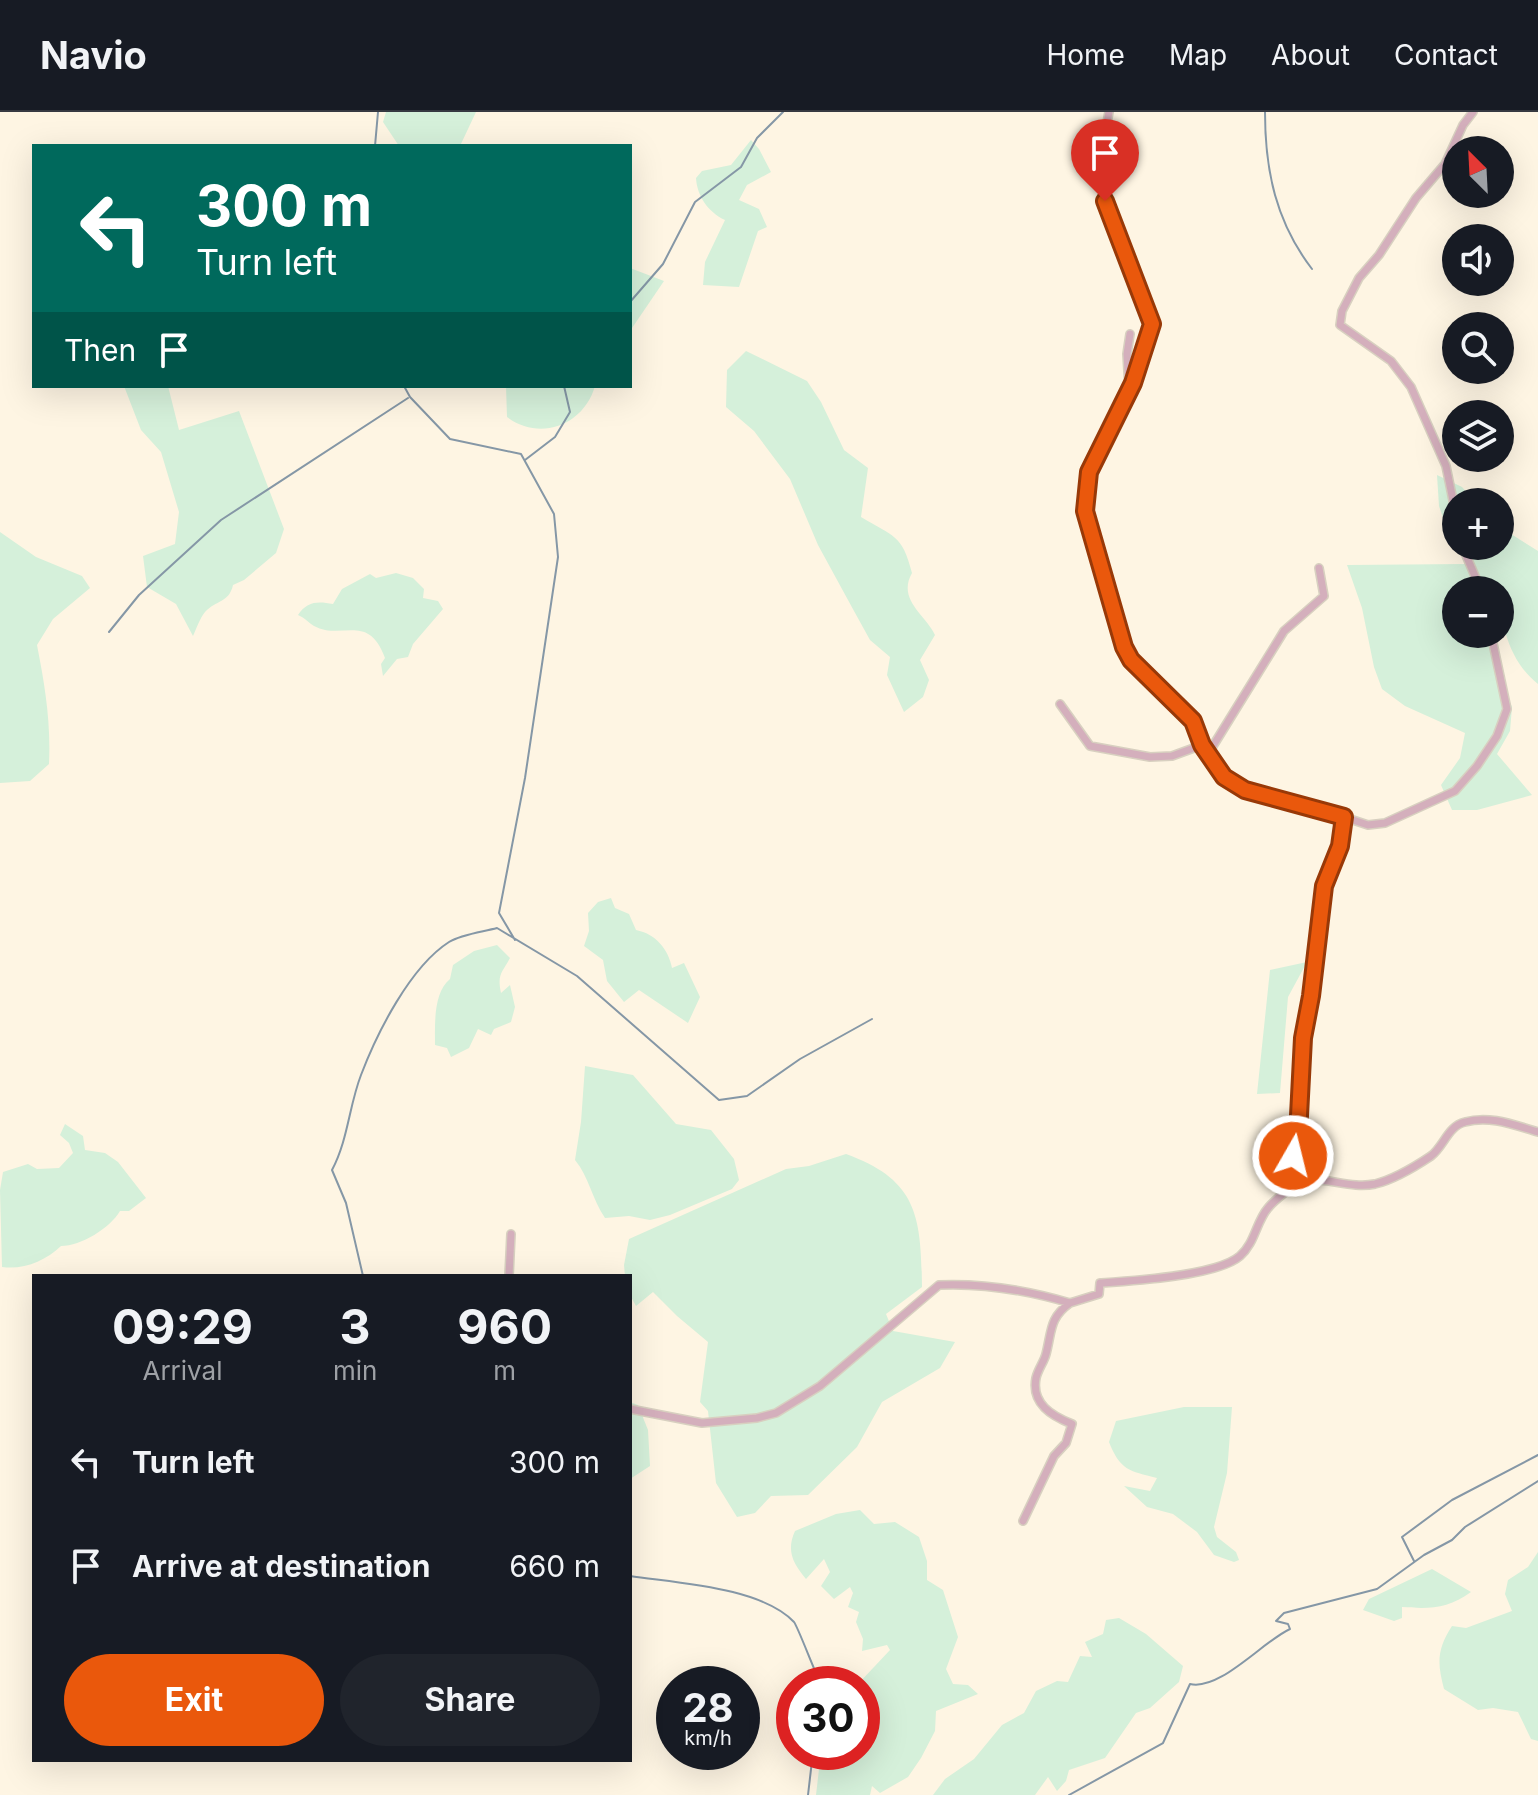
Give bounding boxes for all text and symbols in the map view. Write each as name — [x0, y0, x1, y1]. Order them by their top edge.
text: Navio — [40, 32, 147, 78]
text: Home — [1046, 38, 1125, 72]
text: Map — [1169, 38, 1227, 72]
text: About — [1271, 38, 1350, 72]
text: Contact — [1394, 38, 1498, 72]
pin — [1071, 119, 1139, 201]
icon: arrive — [1083, 131, 1127, 175]
north arrow — [1442, 136, 1514, 208]
map controls — [1442, 136, 1514, 648]
text: 300 m — [196, 172, 372, 240]
icon: left — [64, 176, 168, 280]
button: sound — [1442, 224, 1514, 296]
text: Turn left — [196, 240, 337, 284]
button: search — [1442, 312, 1514, 384]
icon: arrive — [152, 328, 196, 372]
text: Then — [64, 332, 136, 368]
button: layers — [1442, 400, 1514, 472]
button: + — [1442, 488, 1514, 560]
button: − — [1442, 576, 1514, 648]
position arrow — [1251, 1114, 1335, 1198]
text: 09:29 — [112, 1297, 253, 1356]
text: 3 — [340, 1297, 371, 1356]
text: 960 — [457, 1297, 552, 1356]
text: Arrival — [142, 1355, 222, 1386]
text: min — [333, 1355, 377, 1386]
text: m — [493, 1355, 516, 1386]
icon: left — [64, 1440, 108, 1484]
text: Turn left — [132, 1444, 254, 1480]
text: 300 m — [509, 1444, 600, 1480]
icon: arrive — [64, 1544, 108, 1588]
text: Arrive at destination — [132, 1548, 430, 1584]
text: 660 m — [509, 1548, 600, 1584]
button: Exit — [64, 1654, 324, 1746]
button: Share — [340, 1654, 600, 1746]
speed limit sign: 30 — [776, 1666, 880, 1770]
text: 28 — [682, 1683, 734, 1732]
text: km/h — [684, 1726, 732, 1750]

